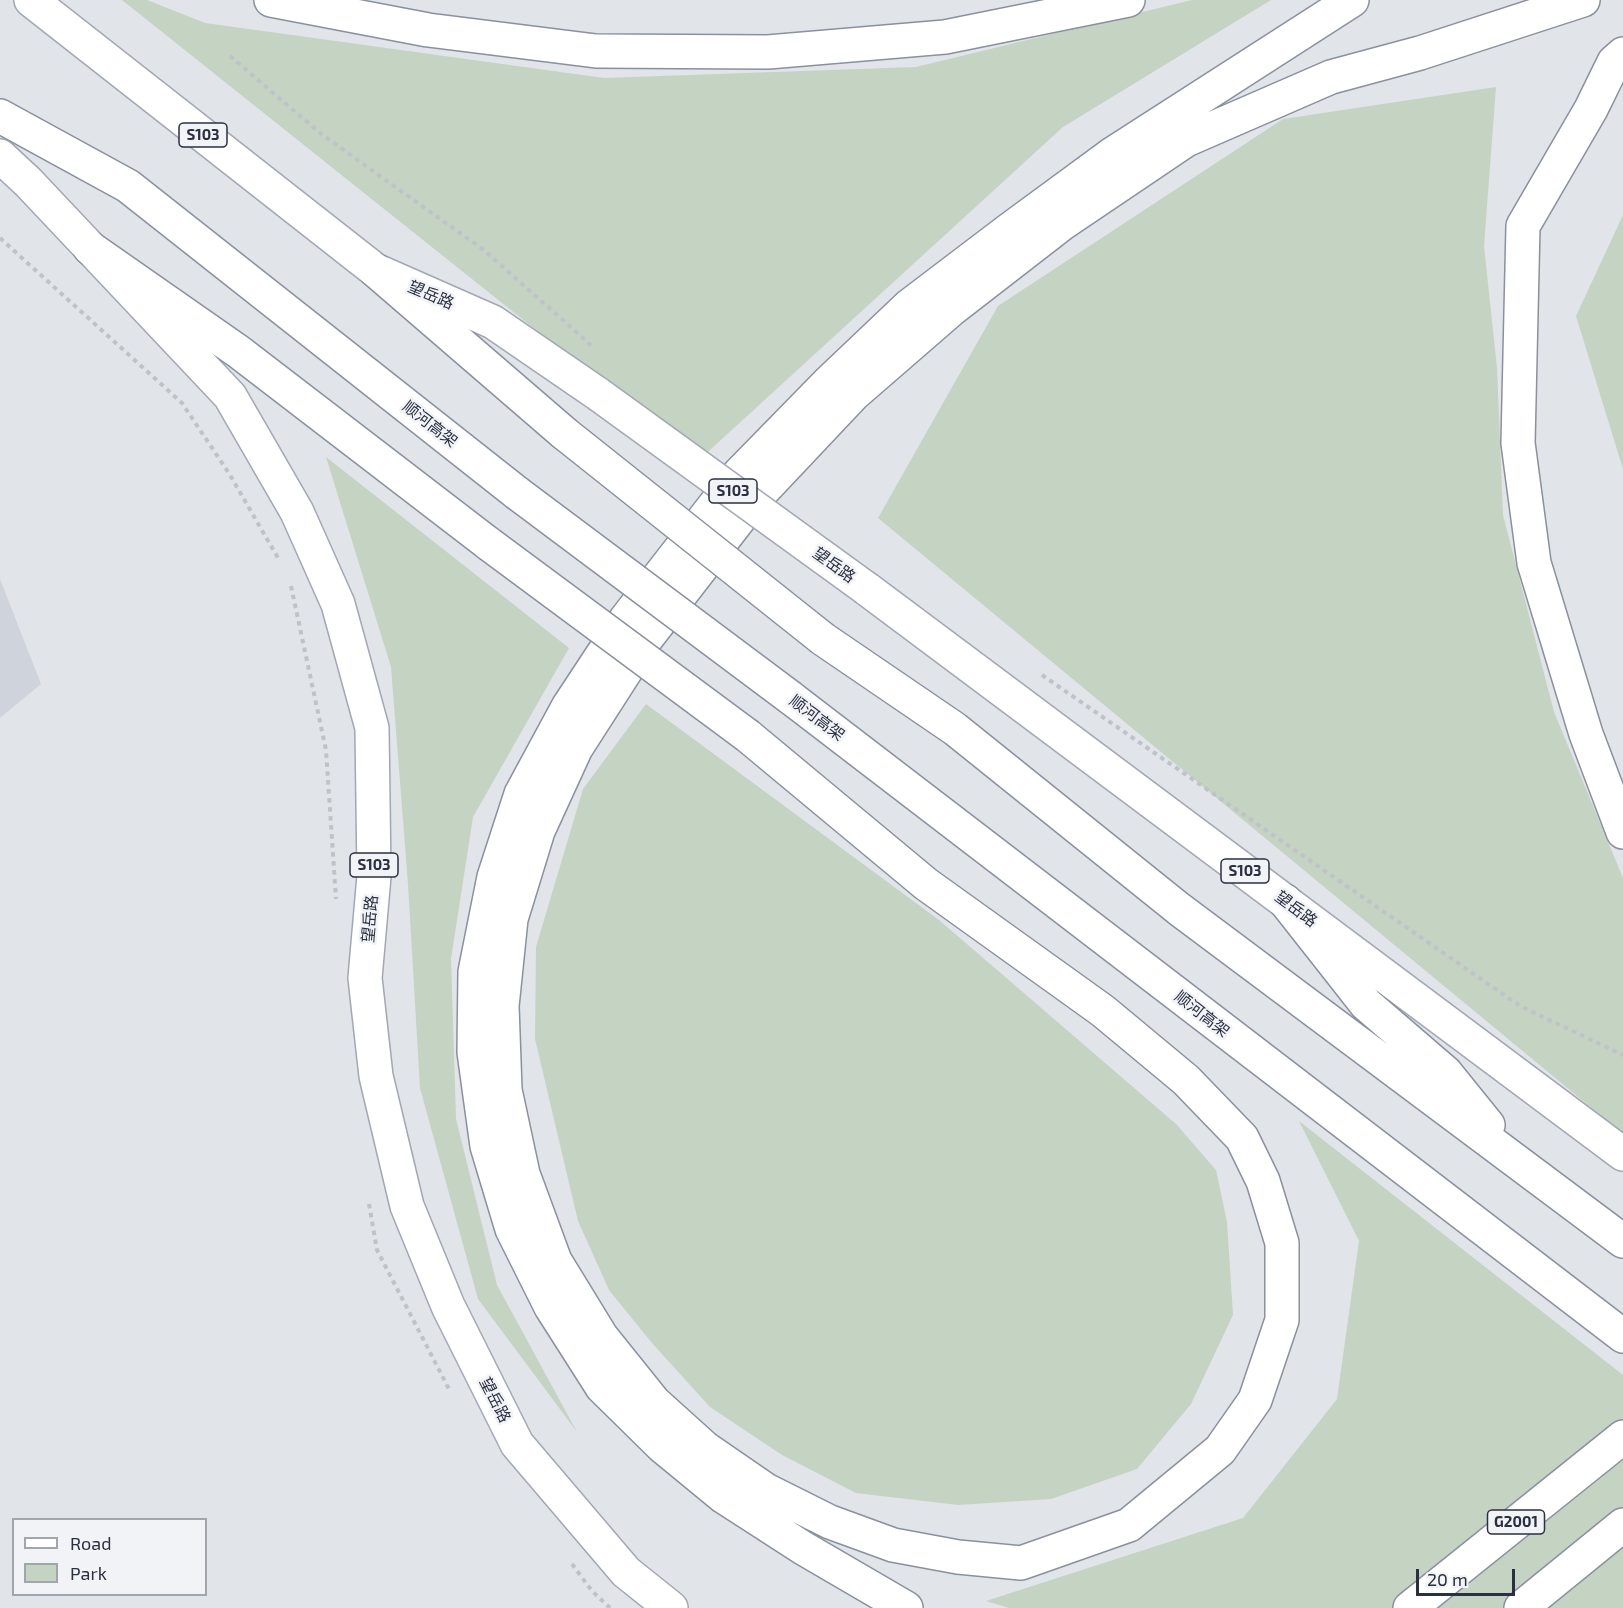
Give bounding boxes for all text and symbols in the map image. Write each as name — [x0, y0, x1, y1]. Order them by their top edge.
road number: S103 — [179, 123, 227, 147]
street label: 望岳路 — [405, 277, 457, 313]
street label: 顺河高架 — [399, 397, 461, 451]
road number: S103 — [709, 479, 757, 503]
street label: 望岳路 — [809, 543, 859, 587]
street label: 顺河高架 — [786, 691, 848, 745]
road number: S103 — [350, 853, 398, 877]
road number: S103 — [1221, 859, 1269, 883]
street label: 望岳路 — [1271, 887, 1321, 931]
street label: 望岳路 — [358, 894, 382, 944]
street label: 顺河高架 — [1171, 987, 1233, 1041]
street label: 望岳路 — [476, 1374, 514, 1426]
road number: G2001 — [1488, 1510, 1544, 1534]
legend — [12, 1518, 207, 1596]
text: Road — [70, 1532, 111, 1554]
scale bar — [1419, 1557, 1518, 1595]
text: Park — [70, 1562, 107, 1584]
text: 20 m — [1427, 1568, 1468, 1590]

